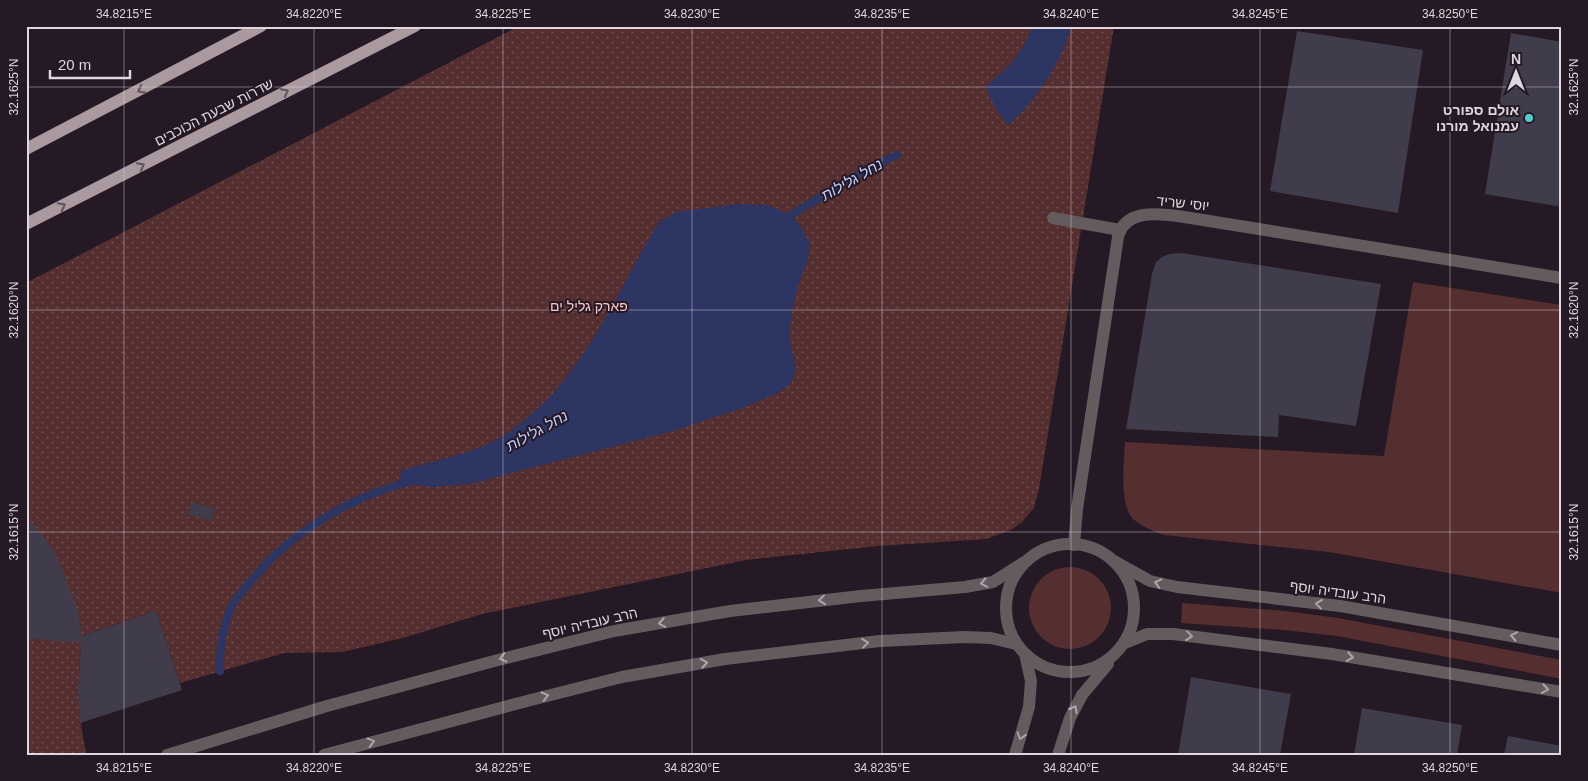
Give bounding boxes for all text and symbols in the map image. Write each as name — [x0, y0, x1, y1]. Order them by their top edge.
text: 34.8215°E — [96, 7, 152, 21]
text: 34.8220°E — [286, 7, 342, 21]
text: 34.8225°E — [475, 7, 531, 21]
text: 34.8230°E — [664, 7, 720, 21]
text: 34.8235°E — [854, 7, 910, 21]
text: 34.8240°E — [1043, 7, 1099, 21]
text: 34.8245°E — [1232, 7, 1288, 21]
text: 34.8250°E — [1422, 7, 1478, 21]
scale bar — [50, 48, 130, 80]
north arrow — [1490, 48, 1540, 98]
text: N — [1511, 51, 1521, 67]
text: 20 m — [58, 56, 91, 73]
text: 32.1625°N — [7, 59, 21, 115]
text: 32.1625°N — [1567, 59, 1581, 115]
street label: שדרות שבעת הכוכבים — [152, 75, 276, 149]
one-way arrow — [137, 83, 146, 93]
one-way arrow — [280, 88, 289, 98]
place label: אולם ספורט עמנואל מורנו — [1436, 102, 1519, 134]
marker: אולם ספורט עמנואל מורנו — [1523, 112, 1535, 124]
water label: נחל גלילות — [817, 155, 886, 204]
one-way arrow — [135, 162, 144, 172]
street label: יוסי שריד — [1156, 192, 1210, 214]
one-way arrow — [57, 202, 66, 212]
text: 32.1620°N — [7, 282, 21, 338]
text: 32.1620°N — [1567, 282, 1581, 338]
park label: פארק גליל ים — [550, 298, 628, 314]
water label: נחל גלילות — [502, 407, 571, 455]
text: 32.1615°N — [7, 504, 21, 560]
text: 32.1615°N — [1567, 504, 1581, 560]
street label: הרב עובדיה יוסף — [1289, 577, 1387, 607]
one-way arrow — [979, 578, 988, 588]
one-way arrow — [1153, 578, 1162, 589]
one-way arrow — [818, 594, 826, 605]
one-way arrow — [1315, 599, 1323, 610]
street label: הרב עובדיה יוסף — [541, 604, 639, 642]
one-way arrow — [657, 617, 666, 627]
one-way arrow — [1185, 630, 1193, 641]
one-way arrow — [1509, 631, 1518, 641]
one-way arrow — [861, 638, 870, 648]
one-way arrow — [1346, 651, 1355, 661]
one-way arrow — [500, 653, 508, 663]
one-way arrow — [700, 658, 709, 668]
one-way arrow — [1541, 683, 1550, 693]
one-way arrow — [541, 691, 550, 702]
one-way arrow — [1068, 705, 1078, 714]
one-way arrow — [1016, 731, 1026, 740]
one-way arrow — [367, 737, 375, 747]
text: 34.8215°E — [96, 761, 152, 775]
text: 34.8220°E — [286, 761, 342, 775]
text: 34.8225°E — [475, 761, 531, 775]
text: 34.8230°E — [664, 761, 720, 775]
text: 34.8235°E — [854, 761, 910, 775]
text: 34.8240°E — [1043, 761, 1099, 775]
text: 34.8245°E — [1232, 761, 1288, 775]
text: 34.8250°E — [1422, 761, 1478, 775]

